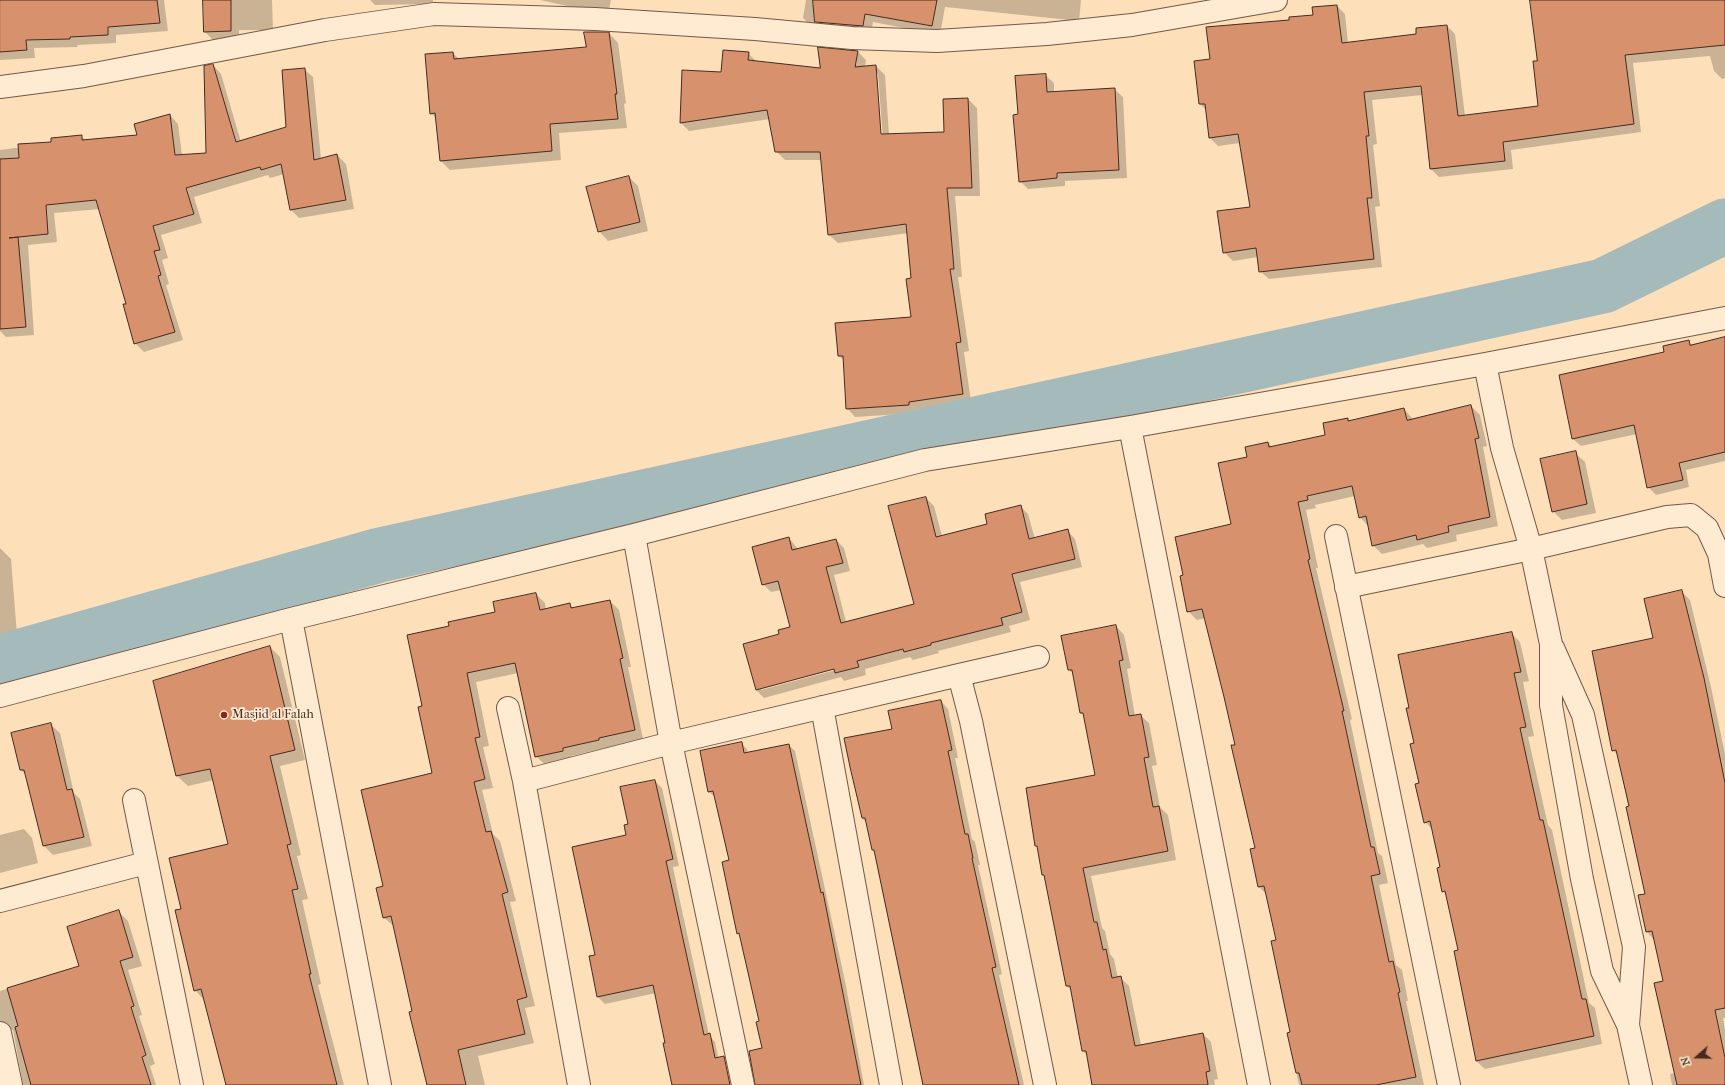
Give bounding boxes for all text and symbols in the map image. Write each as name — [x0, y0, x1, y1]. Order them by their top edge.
place label: Masjid al Falah — [232, 707, 314, 723]
marker: Masjid al Falah — [219, 710, 229, 720]
north arrow — [1677, 1037, 1717, 1077]
text: N — [1678, 1055, 1693, 1067]

